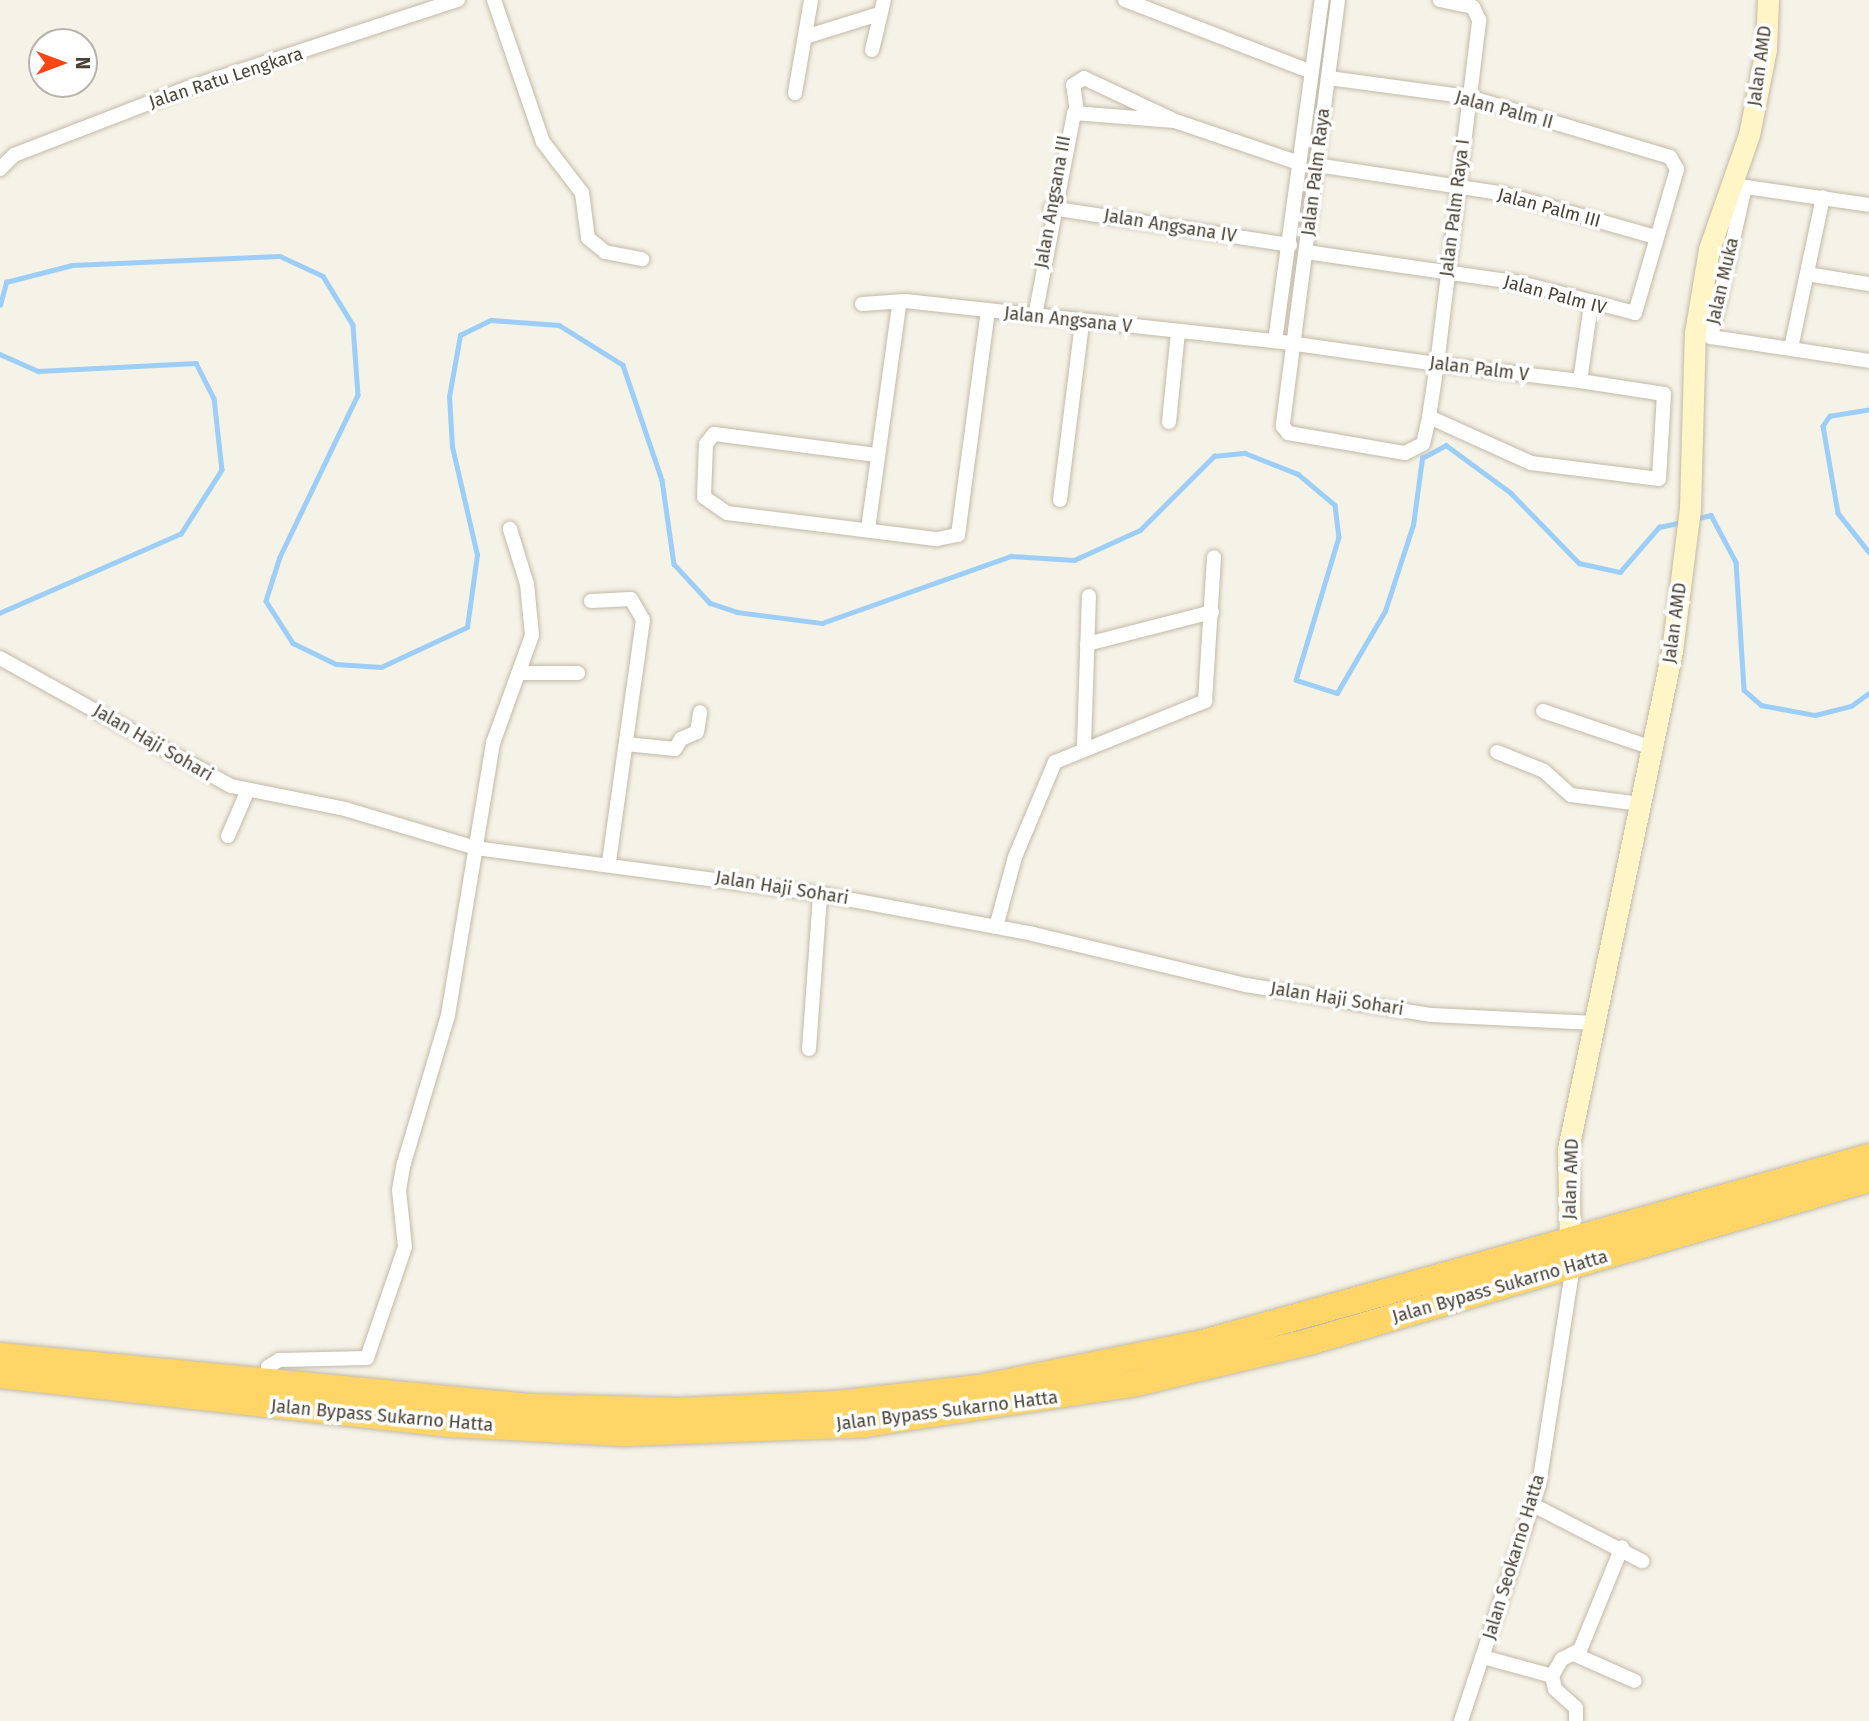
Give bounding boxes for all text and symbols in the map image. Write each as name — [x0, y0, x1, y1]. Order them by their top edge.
street label: Jalan AMD — [1744, 24, 1776, 108]
north arrow — [28, 28, 98, 98]
street label: Jalan Ratu Lengkara — [146, 43, 306, 113]
text: N — [71, 57, 94, 69]
street label: Jalan Palm II — [1453, 87, 1555, 133]
street label: Jalan Palm Raya — [1297, 107, 1335, 237]
street label: Jalan Angsana III — [1031, 134, 1075, 270]
street label: Jalan Palm Raya I — [1436, 138, 1474, 278]
street label: Jalan Palm III — [1495, 184, 1603, 232]
street label: Jalan Angsana IV — [1102, 205, 1238, 247]
street label: Jalan Muka — [1703, 235, 1743, 327]
street label: Jalan Palm IV — [1501, 271, 1609, 319]
street label: Jalan Angsana V — [1003, 303, 1133, 337]
street label: Jalan Palm V — [1428, 352, 1530, 386]
street label: Jalan AMD — [1659, 581, 1691, 665]
street label: Jalan Haji Sohari — [89, 700, 217, 786]
street label: Jalan Haji Sohari — [714, 867, 850, 909]
street label: Jalan Haji Sohari — [1269, 978, 1405, 1020]
street label: Jalan AMD — [1559, 1138, 1583, 1220]
street label: Jalan Bypass Sukarno Hatta — [1390, 1246, 1610, 1328]
street label: Jalan Bypass Sukarno Hatta — [835, 1387, 1059, 1435]
street label: Jalan Bypass Sukarno Hatta — [270, 1396, 494, 1436]
street label: Jalan Seokarno Hatta — [1479, 1472, 1549, 1642]

